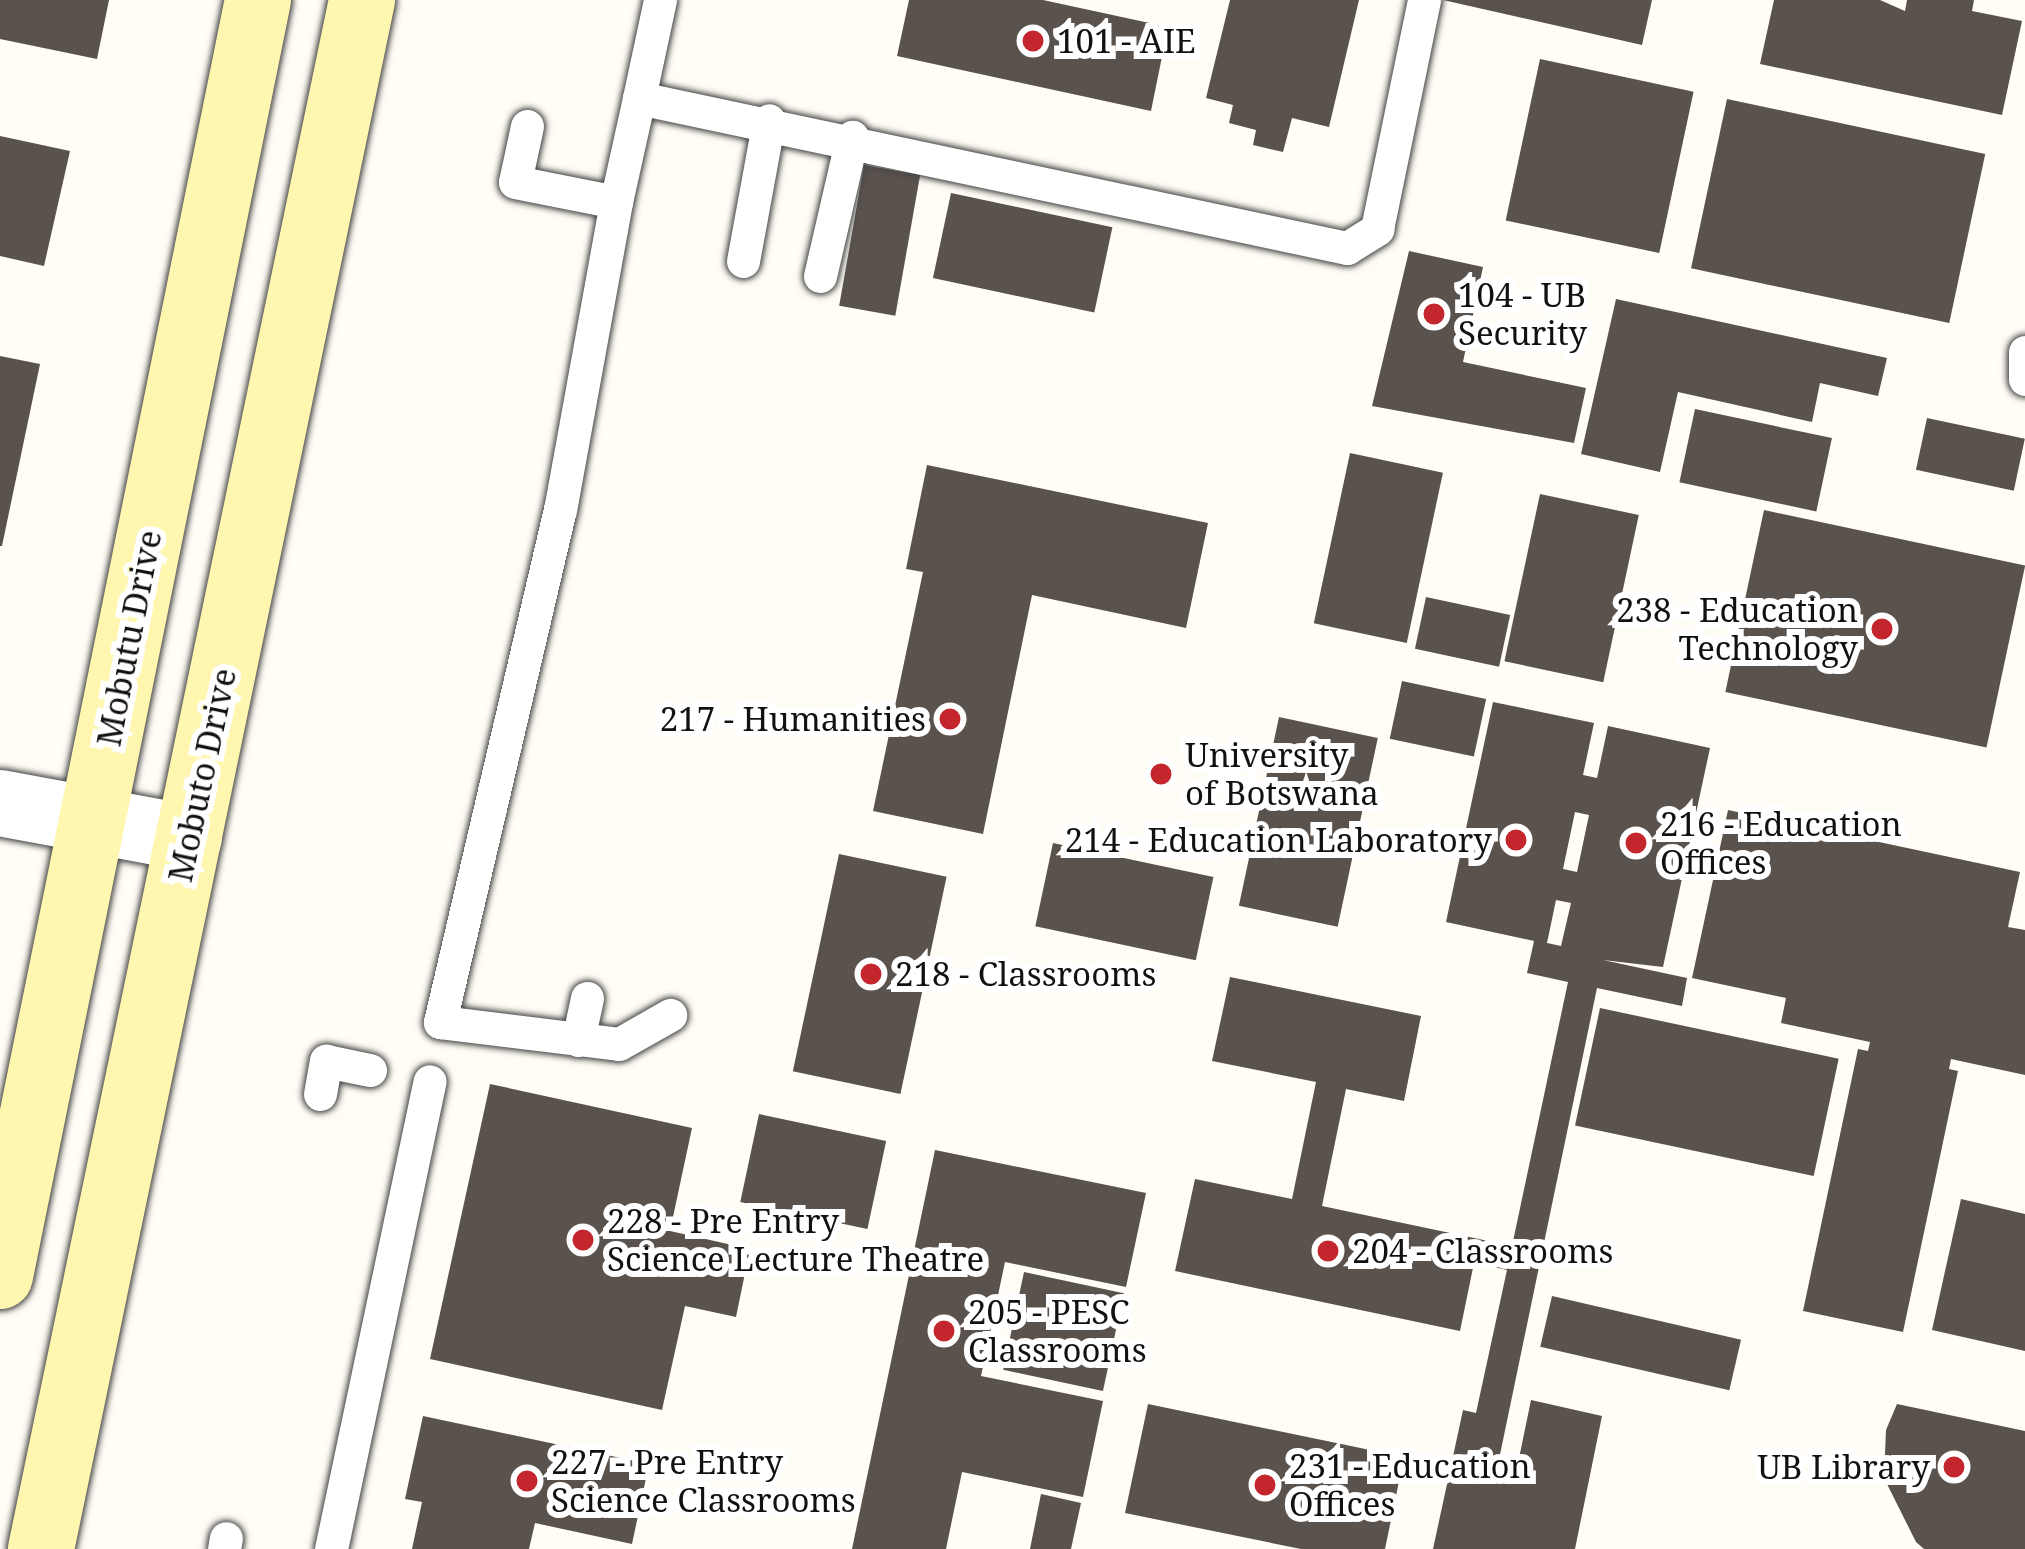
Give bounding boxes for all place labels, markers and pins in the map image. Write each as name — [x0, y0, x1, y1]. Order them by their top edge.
place label: 101 - AIE — [1057, 21, 1196, 61]
marker: 101 - AIE — [1020, 28, 1046, 54]
place label: 104 - UB Security — [1458, 275, 1587, 353]
marker: 104 - UB Security — [1421, 301, 1447, 327]
place label: 238 - Education Technology — [1616, 590, 1858, 668]
marker: 238 - Education Technology — [1869, 616, 1895, 642]
place label: 217 - Humanities — [660, 699, 926, 739]
marker: 217 - Humanities — [937, 706, 963, 732]
place label: University of Botswana — [1185, 735, 1379, 813]
marker: University of Botswana — [1148, 761, 1174, 787]
place label: 216 - Education Offices — [1660, 804, 1902, 882]
place label: 214 - Education Laboratory — [1065, 820, 1492, 860]
marker: 214 - Education Laboratory — [1503, 827, 1529, 853]
marker: 216 - Education Offices — [1623, 830, 1649, 856]
place label: 218 - Classrooms — [895, 954, 1156, 994]
marker: 218 - Classrooms — [858, 961, 884, 987]
place label: 228 - Pre Entry Science Lecture Theatre — [607, 1201, 984, 1279]
marker: 228 - Pre Entry Science Lecture Theatre — [570, 1227, 596, 1253]
place label: 204 - Classrooms — [1352, 1231, 1613, 1271]
marker: 204 - Classrooms — [1315, 1238, 1341, 1264]
place label: 205 - PESC Classrooms — [968, 1292, 1147, 1370]
marker: 205 - PESC Classrooms — [931, 1318, 957, 1344]
place label: 227 - Pre Entry Science Classrooms — [551, 1442, 856, 1520]
place label: 231 - Education Offices — [1289, 1446, 1531, 1524]
place label: UB Library — [1757, 1447, 1930, 1487]
marker: UB Library — [1941, 1454, 1967, 1480]
marker: 227 - Pre Entry Science Classrooms — [514, 1468, 540, 1494]
marker: 231 - Education Offices — [1252, 1472, 1278, 1498]

